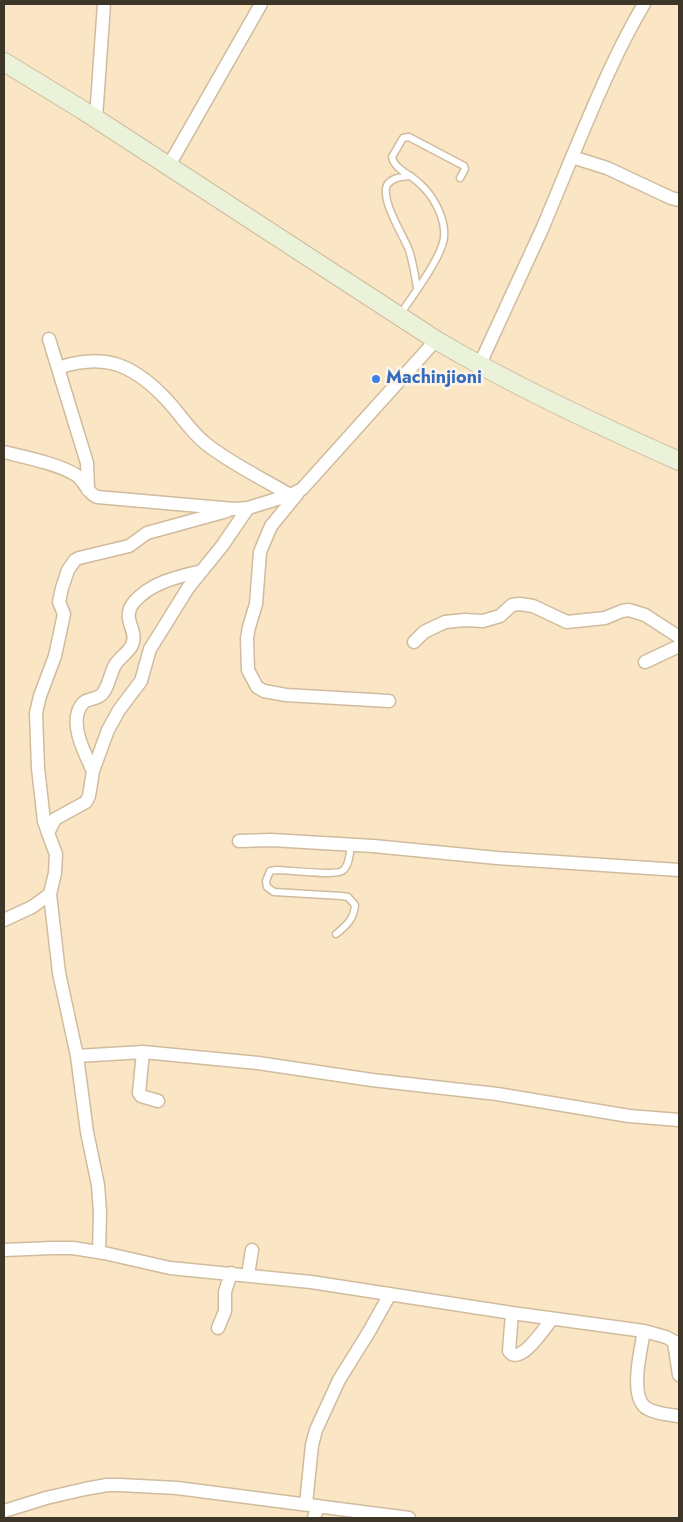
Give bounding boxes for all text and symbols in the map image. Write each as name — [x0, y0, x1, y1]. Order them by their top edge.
place label: Machinjioni — [386, 368, 482, 390]
marker: Machinjioni — [370, 373, 382, 385]

